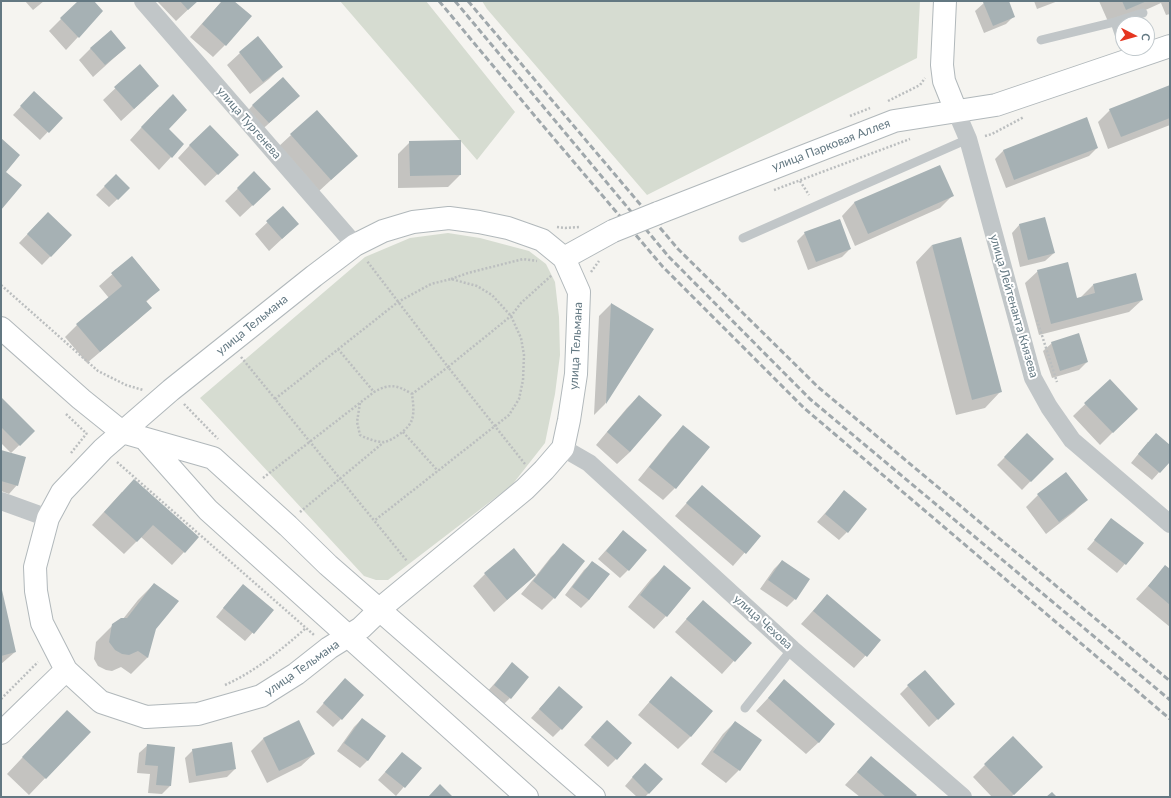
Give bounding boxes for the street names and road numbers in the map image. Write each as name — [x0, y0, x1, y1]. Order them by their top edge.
street label: улица Тургенева — [214, 84, 284, 162]
street label: улица Парковая Аллея — [770, 116, 892, 174]
street label: улица Лейтенанта Князева — [987, 233, 1041, 379]
street label: улица Тельмана — [213, 292, 291, 358]
street label: улица Тельмана — [567, 302, 585, 390]
street label: улица Чехова — [731, 592, 795, 652]
street label: улица Тельмана — [262, 637, 342, 699]

